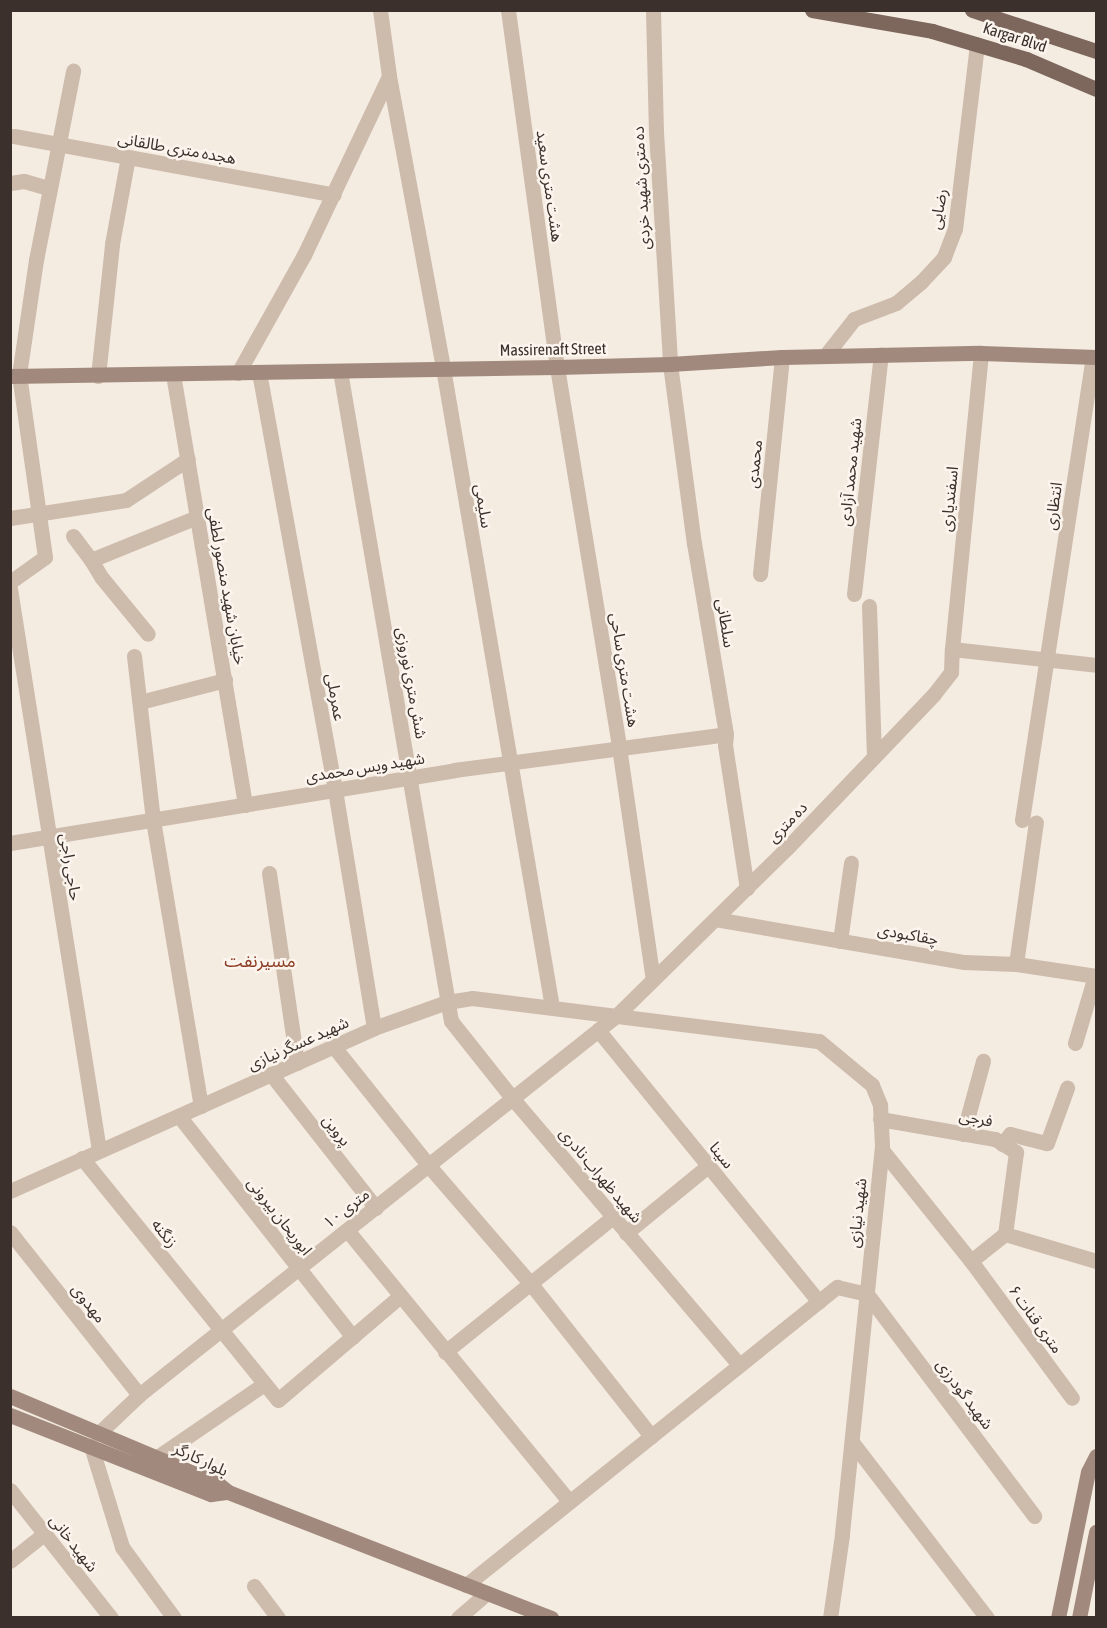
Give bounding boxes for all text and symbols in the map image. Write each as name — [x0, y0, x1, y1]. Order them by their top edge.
street label: Kargar Blvd — [981, 18, 1049, 56]
street label: ده متری شهید خردی — [628, 126, 654, 250]
street label: هجده متری طالقانی — [116, 128, 238, 168]
street label: هشت متری سعید — [533, 129, 567, 243]
street label: رضایی — [925, 187, 951, 231]
street label: Massirenaft Street — [500, 338, 606, 360]
street label: شهید محمد آزادی — [835, 417, 865, 527]
street label: محمدی — [742, 439, 766, 489]
street label: اسفندیاری — [936, 465, 962, 533]
street label: انتظاری — [1040, 481, 1066, 531]
street label: سلیمی — [471, 483, 497, 529]
street label: خیابان شهید منصور لطفی — [204, 506, 250, 666]
street label: سلطانی — [713, 597, 739, 649]
street label: هشت متری ساحی — [606, 611, 644, 729]
street label: شش متری نوروزی — [393, 626, 431, 740]
street label: عمرملی — [322, 672, 350, 722]
street label: شهید ویس محمدی — [304, 748, 426, 786]
street label: ده متری — [763, 798, 811, 846]
street label: حاجی راجی — [56, 832, 86, 902]
street label: چقاکبودی — [876, 919, 940, 949]
district label: مسیرنفت — [224, 950, 296, 972]
street label: شهید عسگر نیازی — [244, 1012, 352, 1074]
street label: فرجی — [957, 1105, 995, 1131]
street label: پروین — [319, 1110, 355, 1150]
street label: شهید ظهراب نادری — [555, 1123, 647, 1227]
street label: سینا — [706, 1138, 738, 1172]
street label: ابوریحان بیرونی — [244, 1173, 316, 1259]
street label: شهید نیازی — [844, 1177, 870, 1249]
street label: ۱۰ متری — [319, 1184, 373, 1232]
street label: زنگنه — [148, 1215, 182, 1251]
street label: مهدوی — [68, 1280, 110, 1326]
street label: ۶ متری قنات — [1005, 1281, 1067, 1357]
street label: شهید گودرزی — [932, 1355, 998, 1433]
street label: بلوار کارگر — [171, 1438, 231, 1480]
street label: شهید خانی — [46, 1510, 102, 1576]

